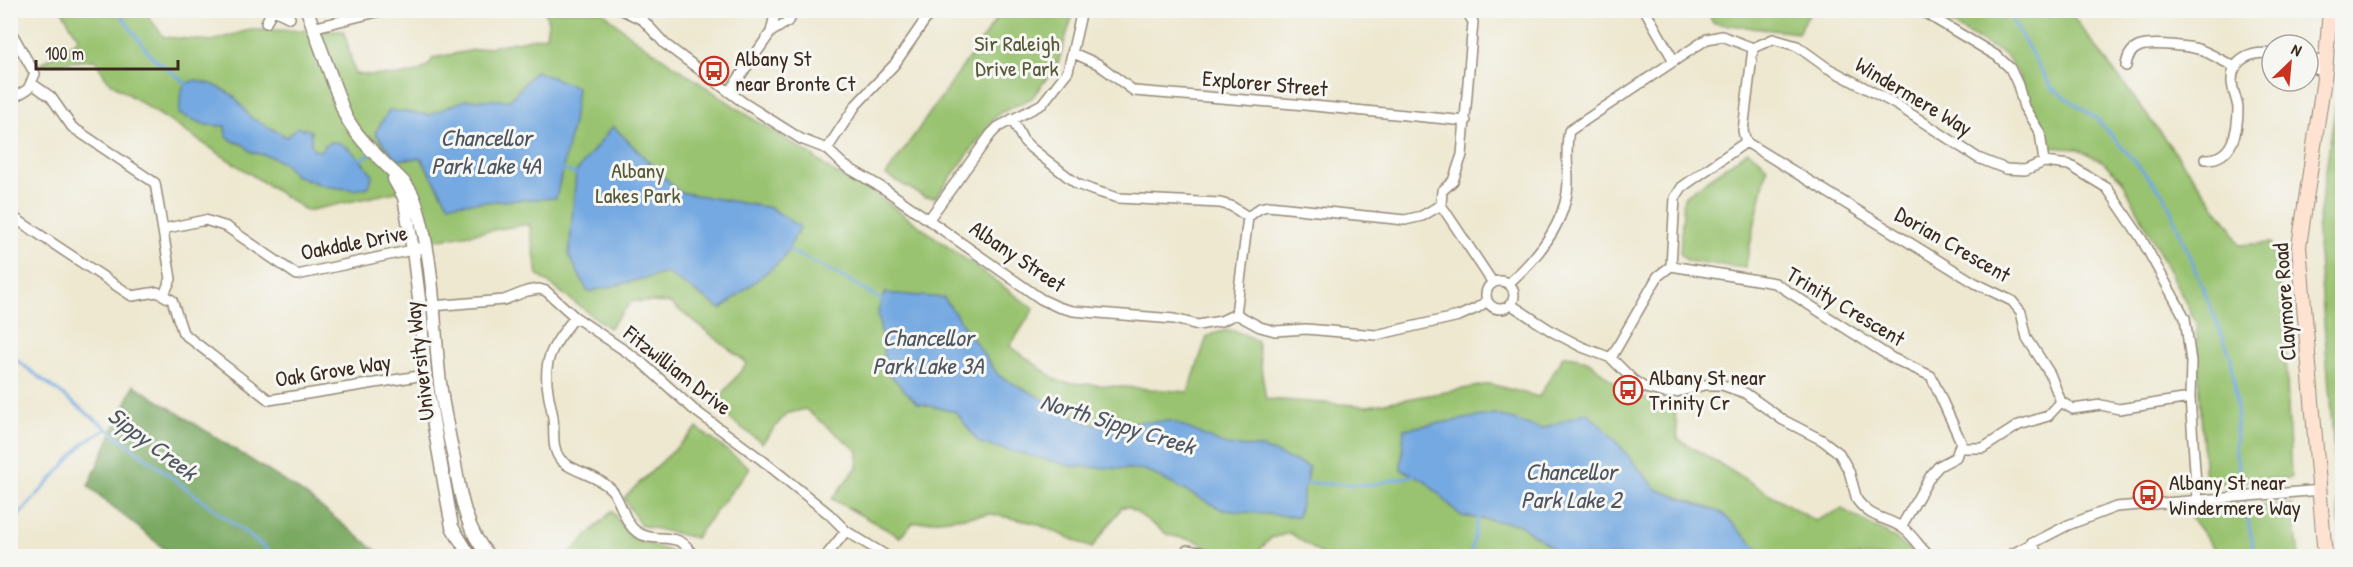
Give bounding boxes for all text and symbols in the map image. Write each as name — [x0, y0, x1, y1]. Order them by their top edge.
park label: Sir Raleigh Drive Park — [974, 28, 1060, 83]
scale bar — [36, 33, 178, 71]
north arrow — [2260, 33, 2320, 93]
text: N — [2288, 38, 2306, 61]
text: 100 m — [45, 41, 84, 66]
place label: Albany St near Bronte Ct — [735, 43, 856, 98]
street label: Windermere Way — [1850, 49, 1978, 143]
bus stop icon: Albany St near Bronte Ct — [698, 55, 730, 87]
street label: Explorer Street — [1201, 63, 1329, 103]
water label: Chancellor Park Lake 4A — [431, 121, 542, 181]
park label: Albany Lakes Park — [595, 155, 681, 210]
street label: Dorian Crescent — [1890, 199, 2017, 289]
street label: Albany Street — [964, 213, 1072, 299]
street label: Oakdale Drive — [298, 217, 410, 267]
street label: Claymore Road — [2265, 242, 2303, 362]
street label: Trinity Crescent — [1781, 259, 1911, 353]
street label: University Way — [397, 300, 441, 422]
street label: Fitzwilliam Drive — [617, 318, 739, 422]
water label: Chancellor Park Lake 3A — [872, 321, 985, 381]
street label: Oak Grove Way — [273, 346, 393, 394]
place label: Albany St near Trinity Cr — [1649, 362, 1767, 417]
bus stop icon: Albany St near Trinity Cr — [1612, 374, 1644, 406]
water label: North Sippy Creek — [1037, 384, 1201, 463]
water label: Sippy Creek — [101, 399, 206, 489]
water label: Chancellor Park Lake 2 — [1521, 455, 1624, 515]
place label: Albany St near Windermere Way — [2169, 467, 2301, 522]
bus stop icon: Albany St near Windermere Way — [2132, 479, 2164, 511]

